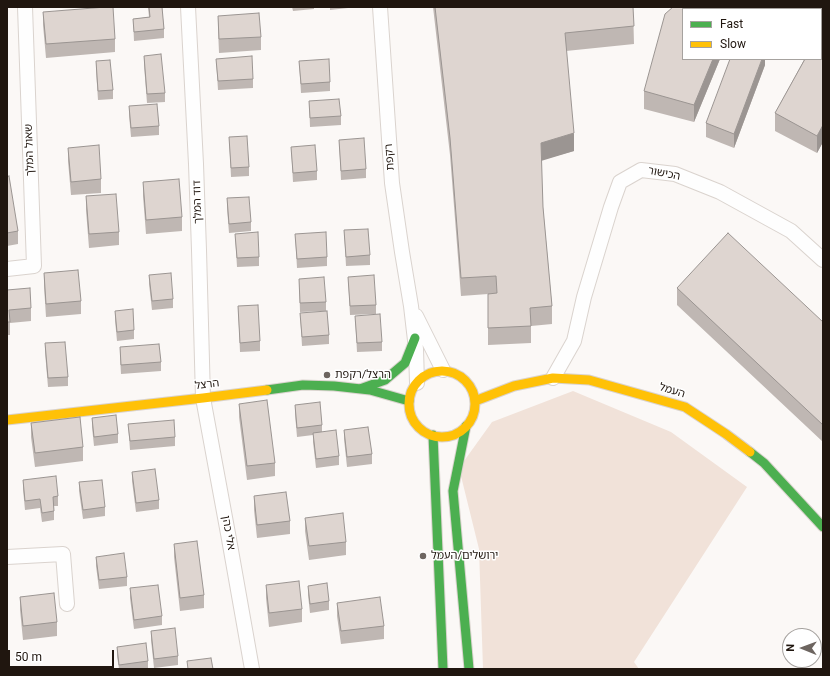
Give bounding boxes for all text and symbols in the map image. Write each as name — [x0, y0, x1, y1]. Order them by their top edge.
legend — [682, 8, 822, 60]
text: Fast — [720, 17, 743, 31]
text: Slow — [720, 37, 746, 51]
street label: שאול המלך — [22, 124, 38, 176]
street label: רקפת — [382, 143, 398, 171]
street label: הכישור — [647, 164, 681, 184]
street label: דוד המלך — [191, 180, 205, 224]
place label: הרצל/רקפת — [335, 368, 391, 382]
marker: הרצל/רקפת — [322, 370, 332, 380]
street label: הרצל — [194, 377, 220, 393]
street label: העמל — [657, 381, 687, 401]
street label: אלי כהן — [218, 515, 238, 551]
place label: ירושלים/העמל — [431, 549, 498, 563]
marker: ירושלים/העמל — [418, 551, 428, 561]
north arrow — [782, 628, 822, 668]
scale bar — [10, 642, 116, 668]
text: N — [784, 644, 797, 652]
text: 50 m — [15, 650, 42, 664]

